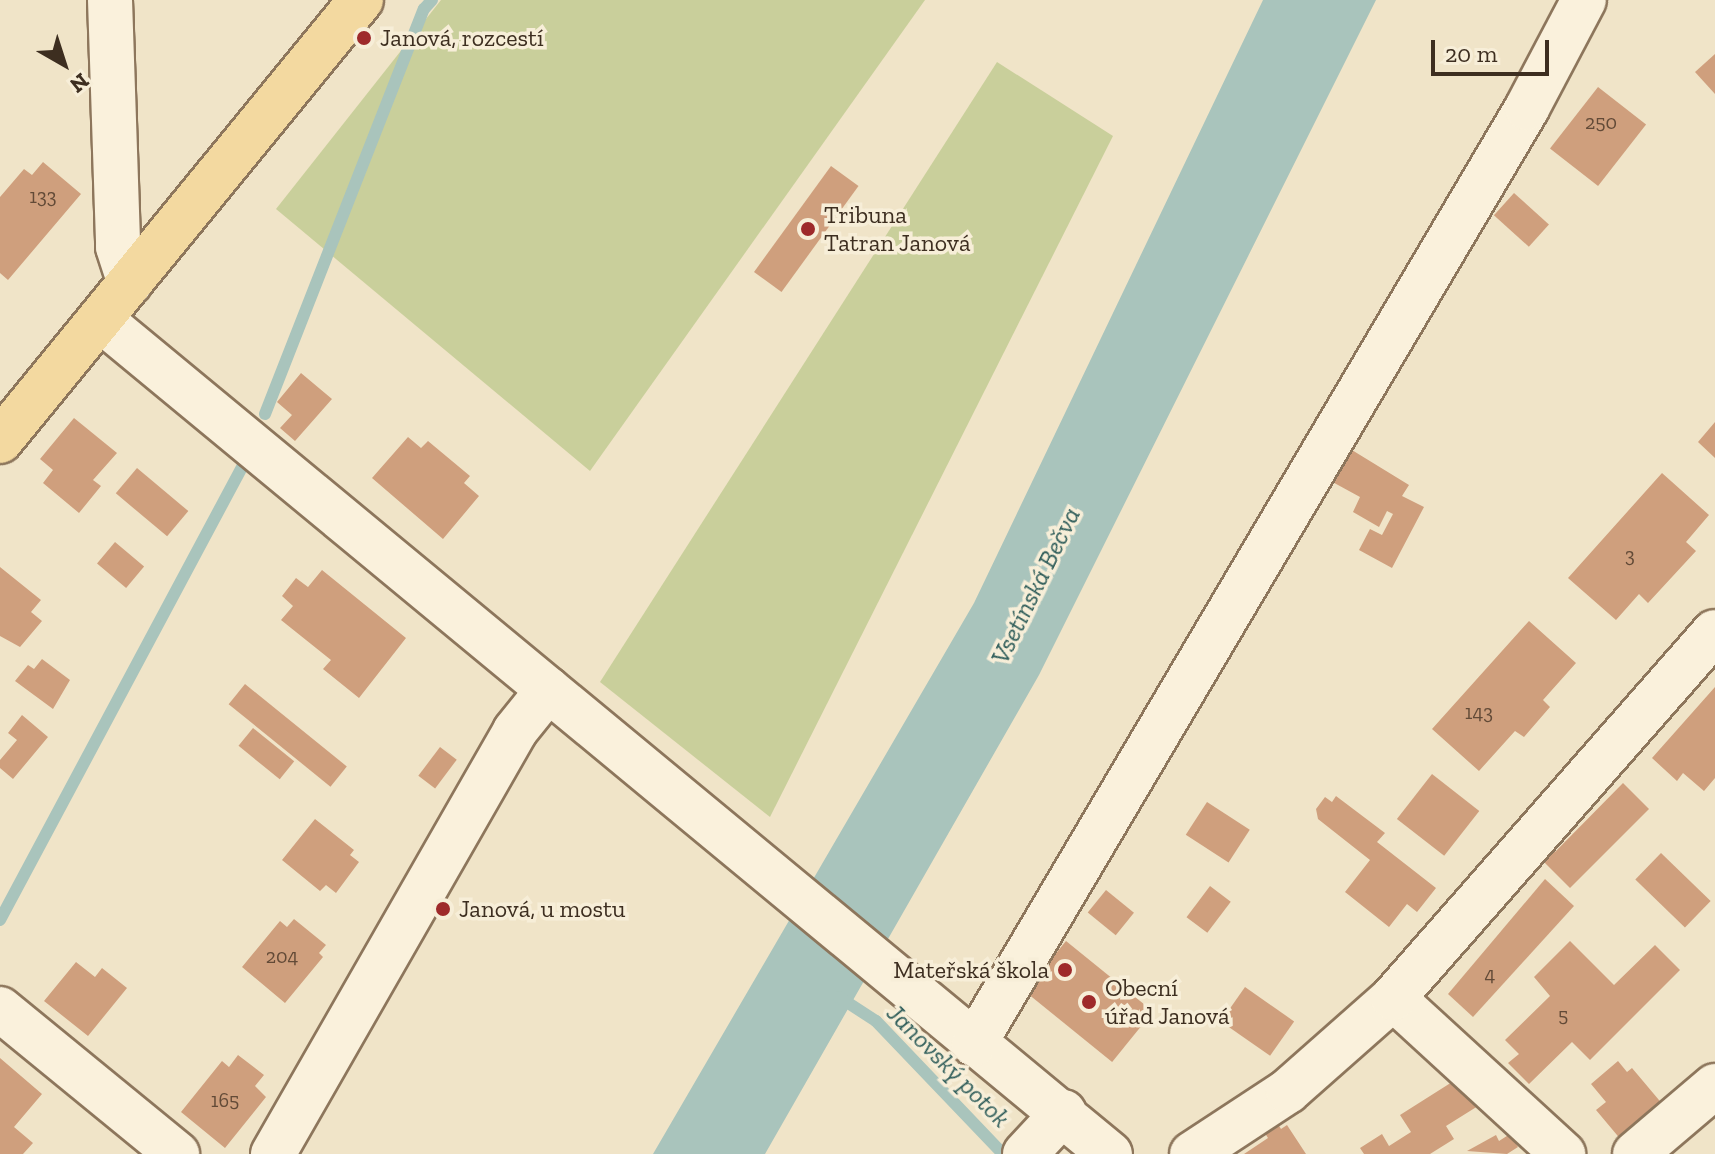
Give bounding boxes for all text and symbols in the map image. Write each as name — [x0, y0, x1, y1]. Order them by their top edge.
north arrow — [24, 24, 104, 104]
place label: Janová, rozcestí — [380, 24, 544, 52]
scale bar — [1435, 24, 1553, 74]
marker: Janová, rozcestí — [355, 29, 373, 47]
text: 20 m — [1445, 39, 1497, 68]
text: N — [64, 67, 94, 99]
house number: 250 — [1585, 110, 1617, 134]
house number: 133 — [29, 184, 57, 208]
place label: Tribuna Tatran Janová — [824, 201, 971, 257]
marker: Tribuna Tatran Janová — [799, 220, 817, 238]
water label: Vsetínská Bečva — [985, 503, 1087, 669]
house number: 3 — [1625, 543, 1635, 567]
house number: 143 — [1465, 700, 1493, 724]
place label: Janová, u mostu — [459, 895, 625, 923]
marker: Janová, u mostu — [434, 900, 452, 918]
house number: 204 — [266, 944, 298, 968]
place label: Mateřská škola — [893, 956, 1049, 984]
marker: Mateřská škola — [1056, 961, 1074, 979]
house number: 4 — [1485, 962, 1495, 986]
place label: Obecní úřad Janová — [1105, 974, 1230, 1030]
marker: Obecní úřad Janová — [1080, 993, 1098, 1011]
water label: Janovský potok — [880, 998, 1016, 1134]
house number: 5 — [1558, 1003, 1568, 1027]
house number: 165 — [211, 1088, 239, 1112]

